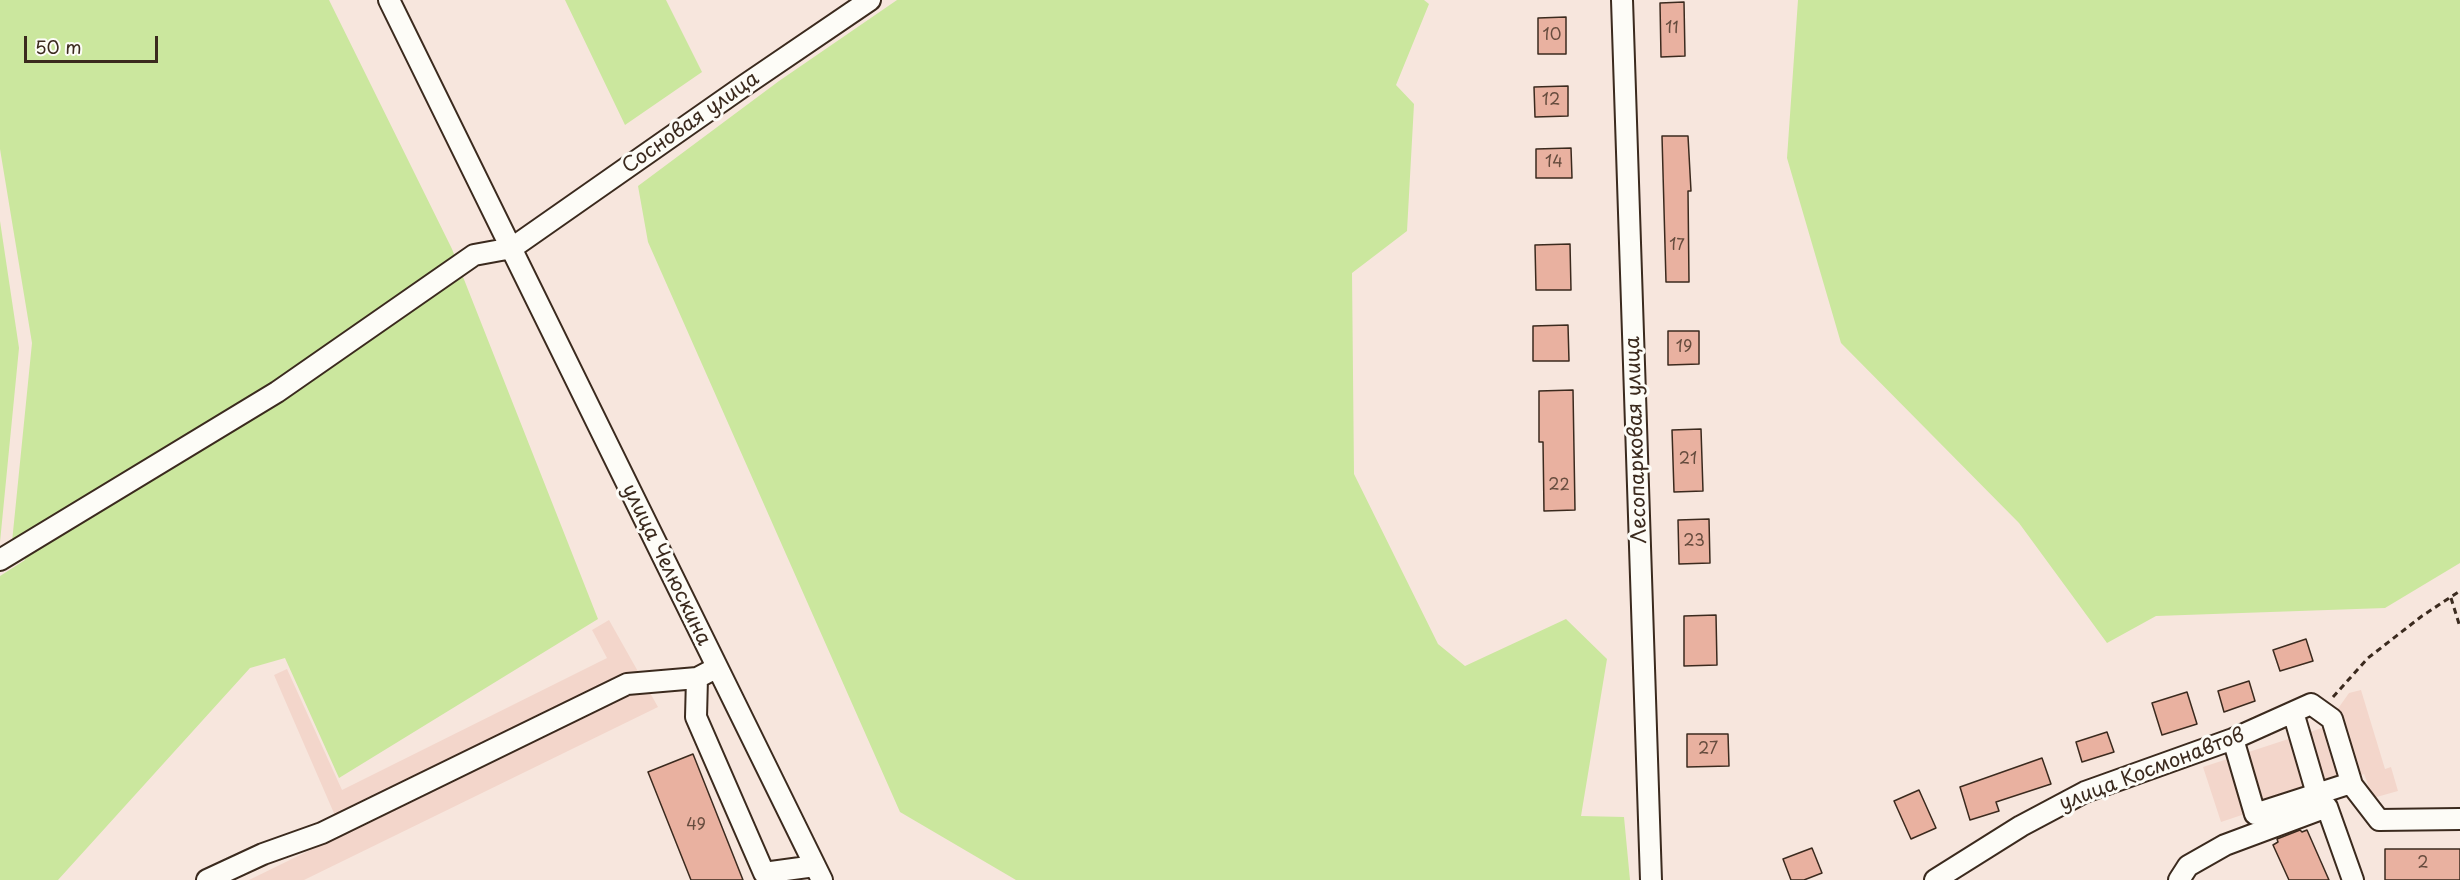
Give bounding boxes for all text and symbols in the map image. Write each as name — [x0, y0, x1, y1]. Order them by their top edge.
house number: 11 — [1665, 19, 1679, 39]
scale bar — [27, 24, 160, 62]
house number: 10 — [1543, 26, 1561, 46]
text: 50 m — [35, 33, 82, 60]
street label: Сосновая улица — [618, 67, 764, 179]
house number: 12 — [1542, 91, 1560, 111]
house number: 14 — [1545, 153, 1563, 173]
house number: 17 — [1669, 236, 1685, 256]
street label: Лесопарковая улица — [1621, 336, 1653, 544]
house number: 19 — [1676, 338, 1692, 358]
house number: 21 — [1679, 450, 1697, 470]
house number: 22 — [1548, 476, 1570, 496]
street label: улица Челюскина — [617, 480, 715, 650]
house number: 23 — [1683, 532, 1705, 552]
street label: улица Космонавтов — [2056, 724, 2248, 816]
house number: 27 — [1698, 740, 1718, 760]
house number: 49 — [686, 816, 706, 836]
house number: 2 — [2417, 854, 2429, 874]

